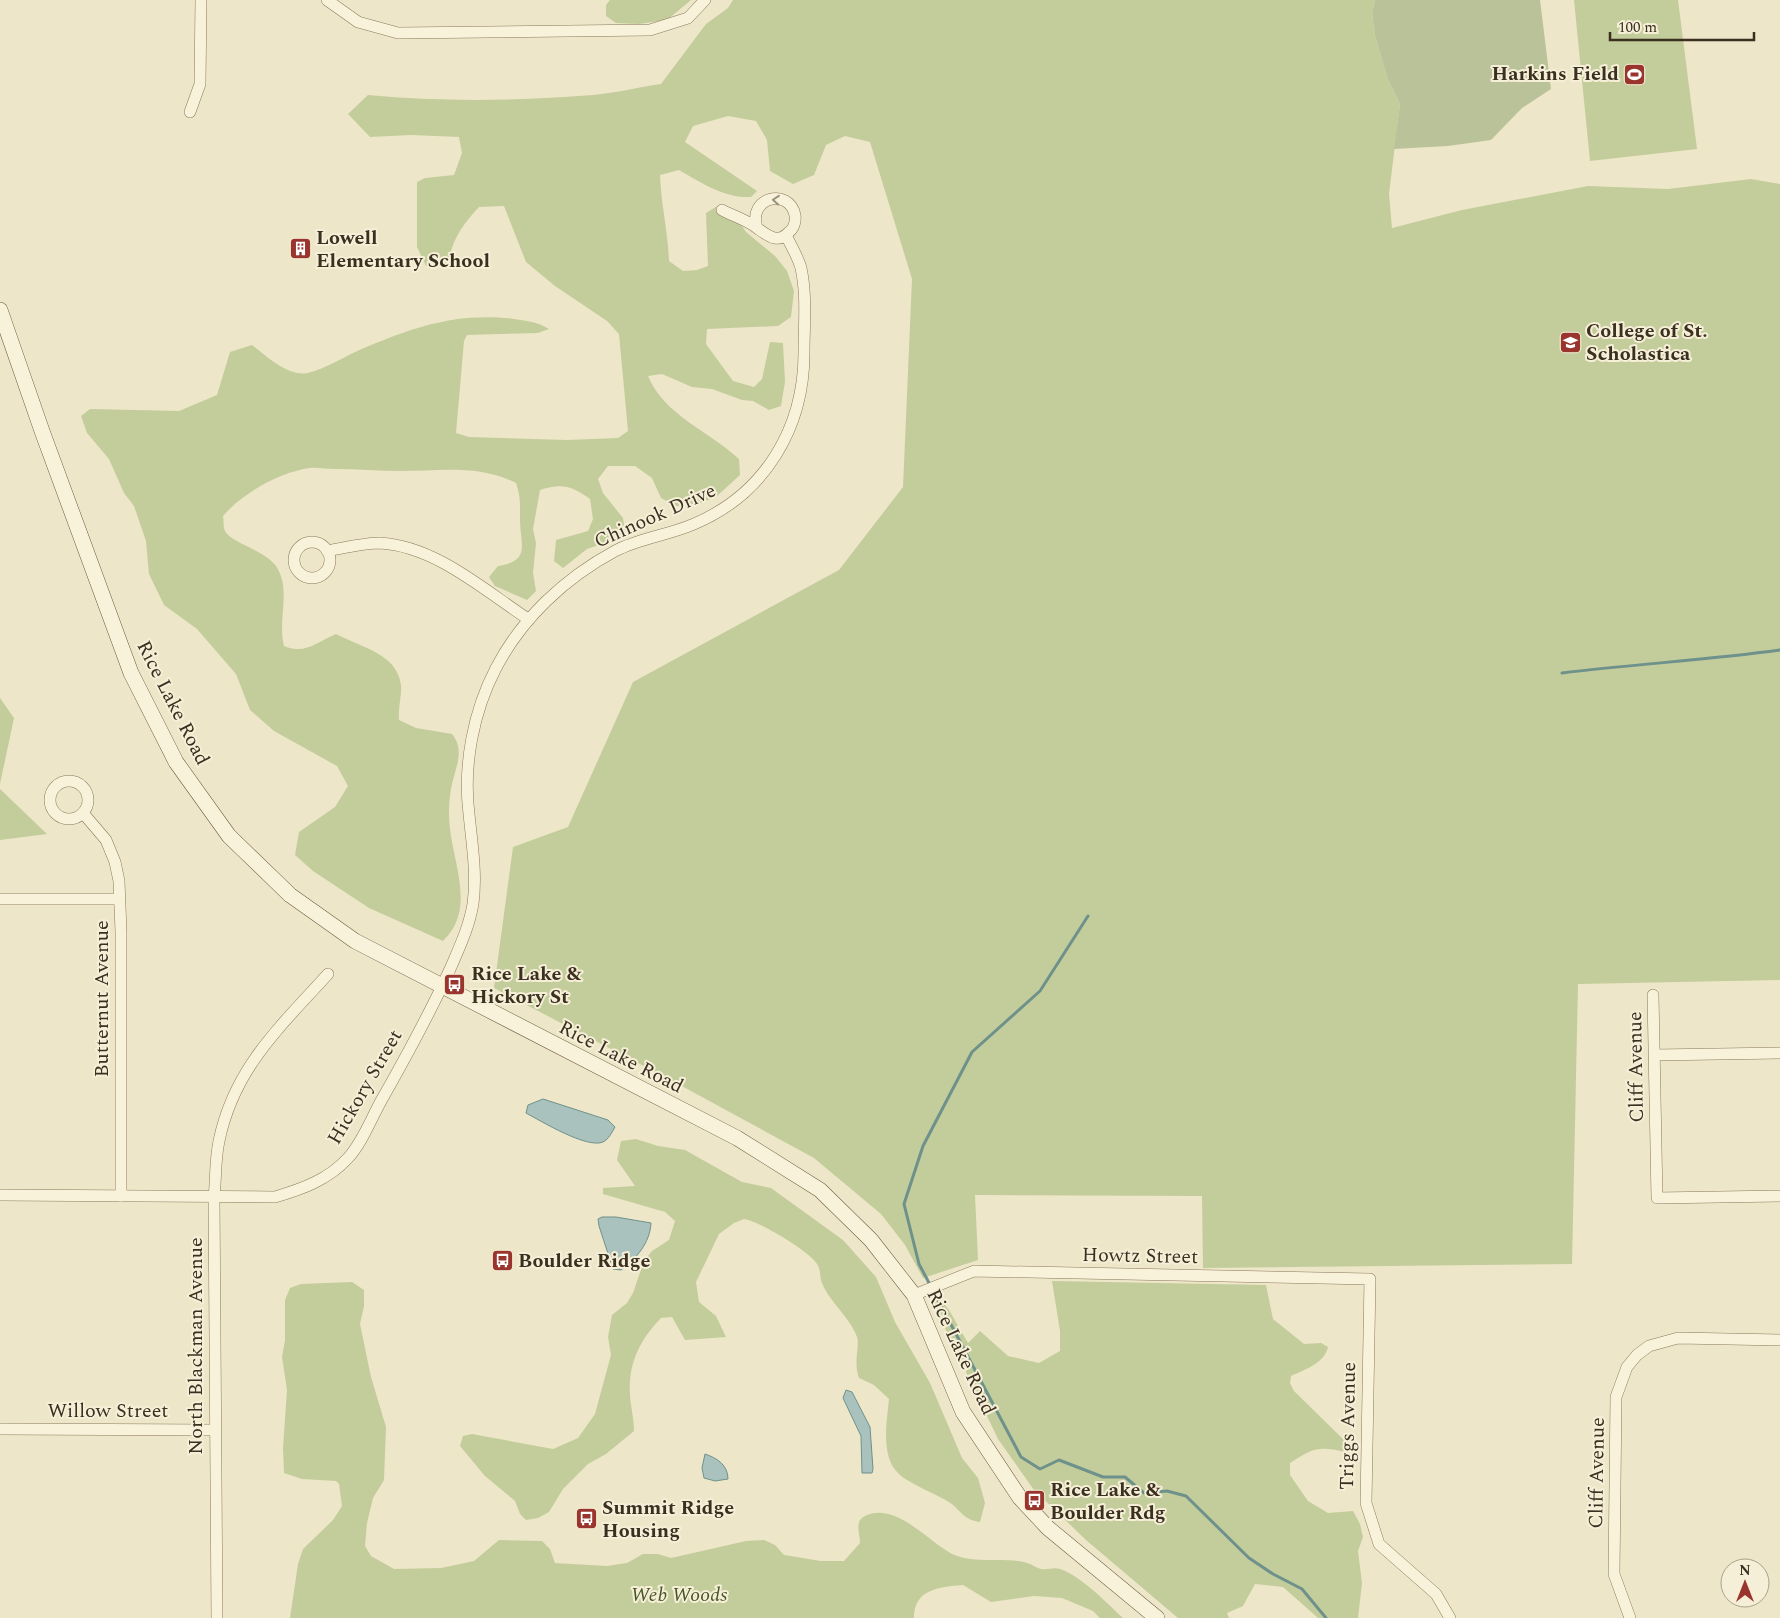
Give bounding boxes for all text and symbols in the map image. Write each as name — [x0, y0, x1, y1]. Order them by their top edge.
scale bar — [1610, 10, 1754, 42]
text: 100 m — [1618, 16, 1657, 39]
place label: Harkins Field — [1492, 59, 1619, 89]
sports icon: Harkins Field — [1623, 62, 1647, 86]
one-way arrow — [772, 195, 780, 206]
place label: Lowell Elementary School — [316, 223, 490, 276]
building icon: Lowell Elementary School — [288, 237, 312, 261]
place label: College of St. Scholastica — [1586, 316, 1708, 369]
school or university icon: College of St. Scholastica — [1558, 330, 1582, 354]
street label: Chinook Drive — [589, 476, 721, 556]
street label: Rice Lake Road — [129, 635, 217, 771]
street label: Butternut Avenue — [87, 920, 117, 1078]
place label: Rice Lake & Hickory St — [471, 959, 582, 1012]
bus stop icon: Rice Lake & Hickory St — [443, 973, 467, 997]
street label: Cliff Avenue — [1620, 1011, 1652, 1123]
street label: Rice Lake Road — [553, 1013, 689, 1101]
street label: Hickory Street — [320, 1024, 410, 1150]
street label: North Blackman Avenue — [181, 1237, 211, 1455]
street label: Howtz Street — [1082, 1240, 1198, 1272]
place label: Boulder Ridge — [518, 1246, 650, 1276]
bus stop icon: Boulder Ridge — [490, 1249, 514, 1273]
street label: Rice Lake Road — [919, 1284, 1003, 1420]
street label: Triggs Avenue — [1332, 1362, 1364, 1490]
street label: Willow Street — [48, 1396, 168, 1426]
street label: Cliff Avenue — [1581, 1417, 1613, 1529]
place label: Rice Lake & Boulder Rdg — [1050, 1475, 1166, 1528]
bus stop icon: Rice Lake & Boulder Rdg — [1022, 1489, 1046, 1513]
place label: Summit Ridge Housing — [602, 1493, 734, 1546]
bus stop icon: Summit Ridge Housing — [574, 1507, 598, 1531]
north arrow — [1720, 1558, 1770, 1608]
text: N — [1739, 1560, 1751, 1581]
park label: Web Woods — [631, 1580, 727, 1610]

